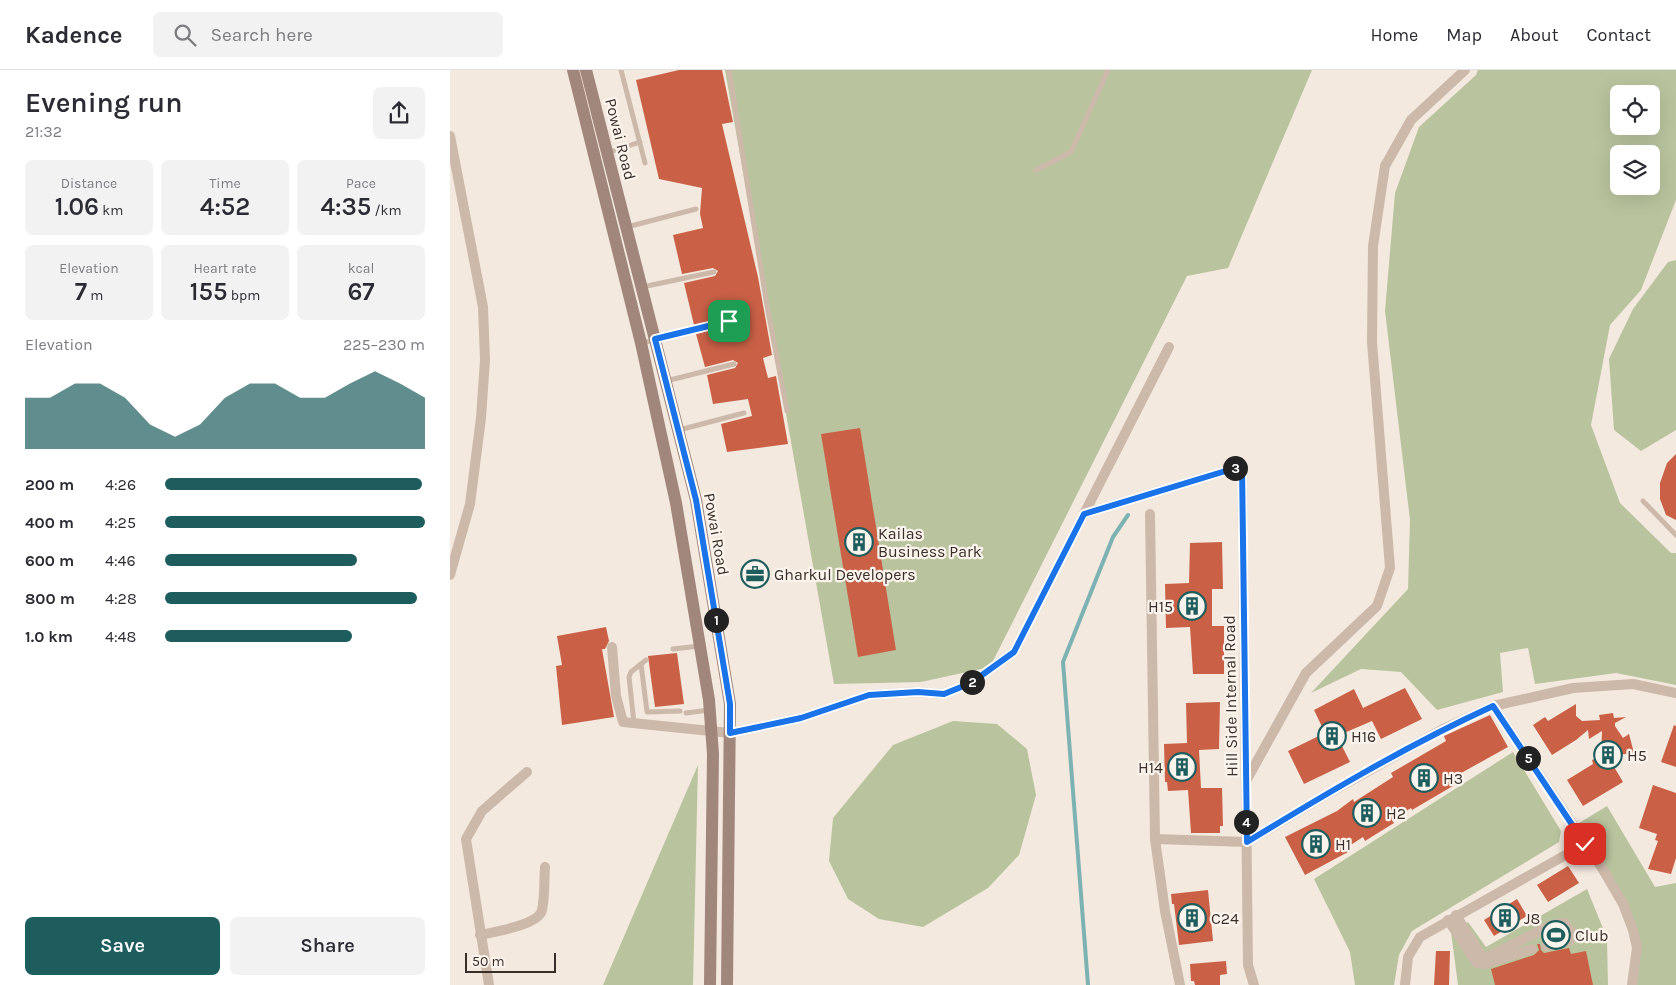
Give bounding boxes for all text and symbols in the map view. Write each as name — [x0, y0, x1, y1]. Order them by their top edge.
search box — [153, 12, 503, 57]
text: Kadence — [25, 21, 123, 49]
icon: search — [171, 21, 199, 49]
text: Search here — [211, 24, 313, 46]
text: Home — [1370, 24, 1418, 46]
text: Map — [1446, 24, 1482, 46]
text: About — [1510, 24, 1559, 46]
text: Contact — [1587, 24, 1651, 46]
map controls — [1610, 85, 1660, 195]
button: locate — [1610, 85, 1660, 135]
text: Evening run — [25, 86, 182, 119]
button: share — [373, 87, 425, 139]
street label: Powai Road — [601, 96, 640, 182]
text: 21:32 — [25, 122, 62, 141]
button: layers — [1610, 145, 1660, 195]
text: Distance — [61, 175, 117, 192]
text: Time — [209, 175, 241, 192]
text: Pace — [346, 175, 376, 192]
text: 1.06 — [55, 192, 99, 221]
text: 4:52 — [200, 192, 250, 221]
text: 4:35 — [320, 192, 371, 221]
text: km — [99, 202, 123, 219]
text: /km — [371, 202, 402, 219]
text: Elevation — [59, 260, 119, 277]
text: Heart rate — [193, 260, 257, 277]
text: kcal — [348, 260, 374, 277]
text: 7 — [75, 277, 87, 306]
text: 155 — [190, 277, 227, 306]
text: 67 — [347, 277, 375, 306]
text: m — [87, 287, 103, 304]
text: bpm — [227, 287, 260, 304]
pin — [708, 300, 750, 342]
icon: arrive — [715, 307, 743, 335]
text: Elevation — [25, 335, 93, 354]
text: 225–230 m — [343, 335, 425, 354]
pin: 3 — [1222, 456, 1248, 480]
text: 3 — [1231, 460, 1240, 477]
text: 200 m — [25, 475, 74, 494]
text: 4:26 — [105, 475, 136, 494]
street label: Powai Road — [700, 491, 733, 577]
text: 400 m — [25, 513, 74, 532]
text: 4:25 — [105, 513, 136, 532]
place label: Kailas Business Park — [878, 524, 982, 561]
building icon: Kailas Business Park — [844, 527, 874, 557]
text: 600 m — [25, 551, 74, 570]
text: 4:46 — [105, 551, 136, 570]
office icon: Gharkul Developers — [740, 559, 770, 589]
place label: Gharkul Developers — [774, 565, 916, 584]
text: 800 m — [25, 589, 75, 608]
text: 4:28 — [105, 589, 137, 608]
building icon: H15 — [1177, 591, 1207, 621]
place label: H15 — [1148, 597, 1173, 616]
pin: 1 — [704, 608, 728, 632]
text: 1 — [714, 612, 719, 629]
street label: Hill Side Internal Road — [1220, 615, 1241, 777]
text: 1.0 km — [25, 627, 73, 646]
text: 4:48 — [105, 627, 136, 646]
pin: 2 — [960, 670, 984, 694]
text: 2 — [968, 674, 977, 691]
building icon: H16 — [1317, 721, 1347, 751]
place label: H16 — [1351, 727, 1376, 746]
building icon: H5 — [1593, 740, 1623, 770]
pin: 5 — [1516, 746, 1540, 770]
place label: H5 — [1627, 746, 1647, 765]
text: 5 — [1524, 750, 1533, 767]
building icon: H14 — [1167, 752, 1197, 782]
place label: H14 — [1138, 758, 1163, 777]
building icon: H3 — [1409, 763, 1439, 793]
place label: H3 — [1443, 769, 1463, 788]
building icon: H2 — [1352, 798, 1382, 828]
place label: H2 — [1386, 804, 1406, 823]
pin: 4 — [1234, 810, 1258, 834]
text: 4 — [1242, 814, 1251, 831]
pin — [1564, 823, 1606, 865]
building icon: H1 — [1301, 829, 1331, 859]
icon: check — [1571, 830, 1599, 858]
place label: H1 — [1335, 835, 1351, 854]
building icon: C24 — [1177, 903, 1207, 933]
building icon: J8 — [1490, 903, 1520, 933]
place label: C24 — [1211, 909, 1239, 928]
place label: J8 — [1524, 909, 1540, 928]
button: Save — [25, 917, 220, 975]
button: Share — [230, 917, 425, 975]
sports icon: Club — [1541, 920, 1571, 950]
place label: Club — [1575, 926, 1608, 945]
scale bar — [465, 950, 556, 973]
text: 50 m — [472, 953, 505, 970]

